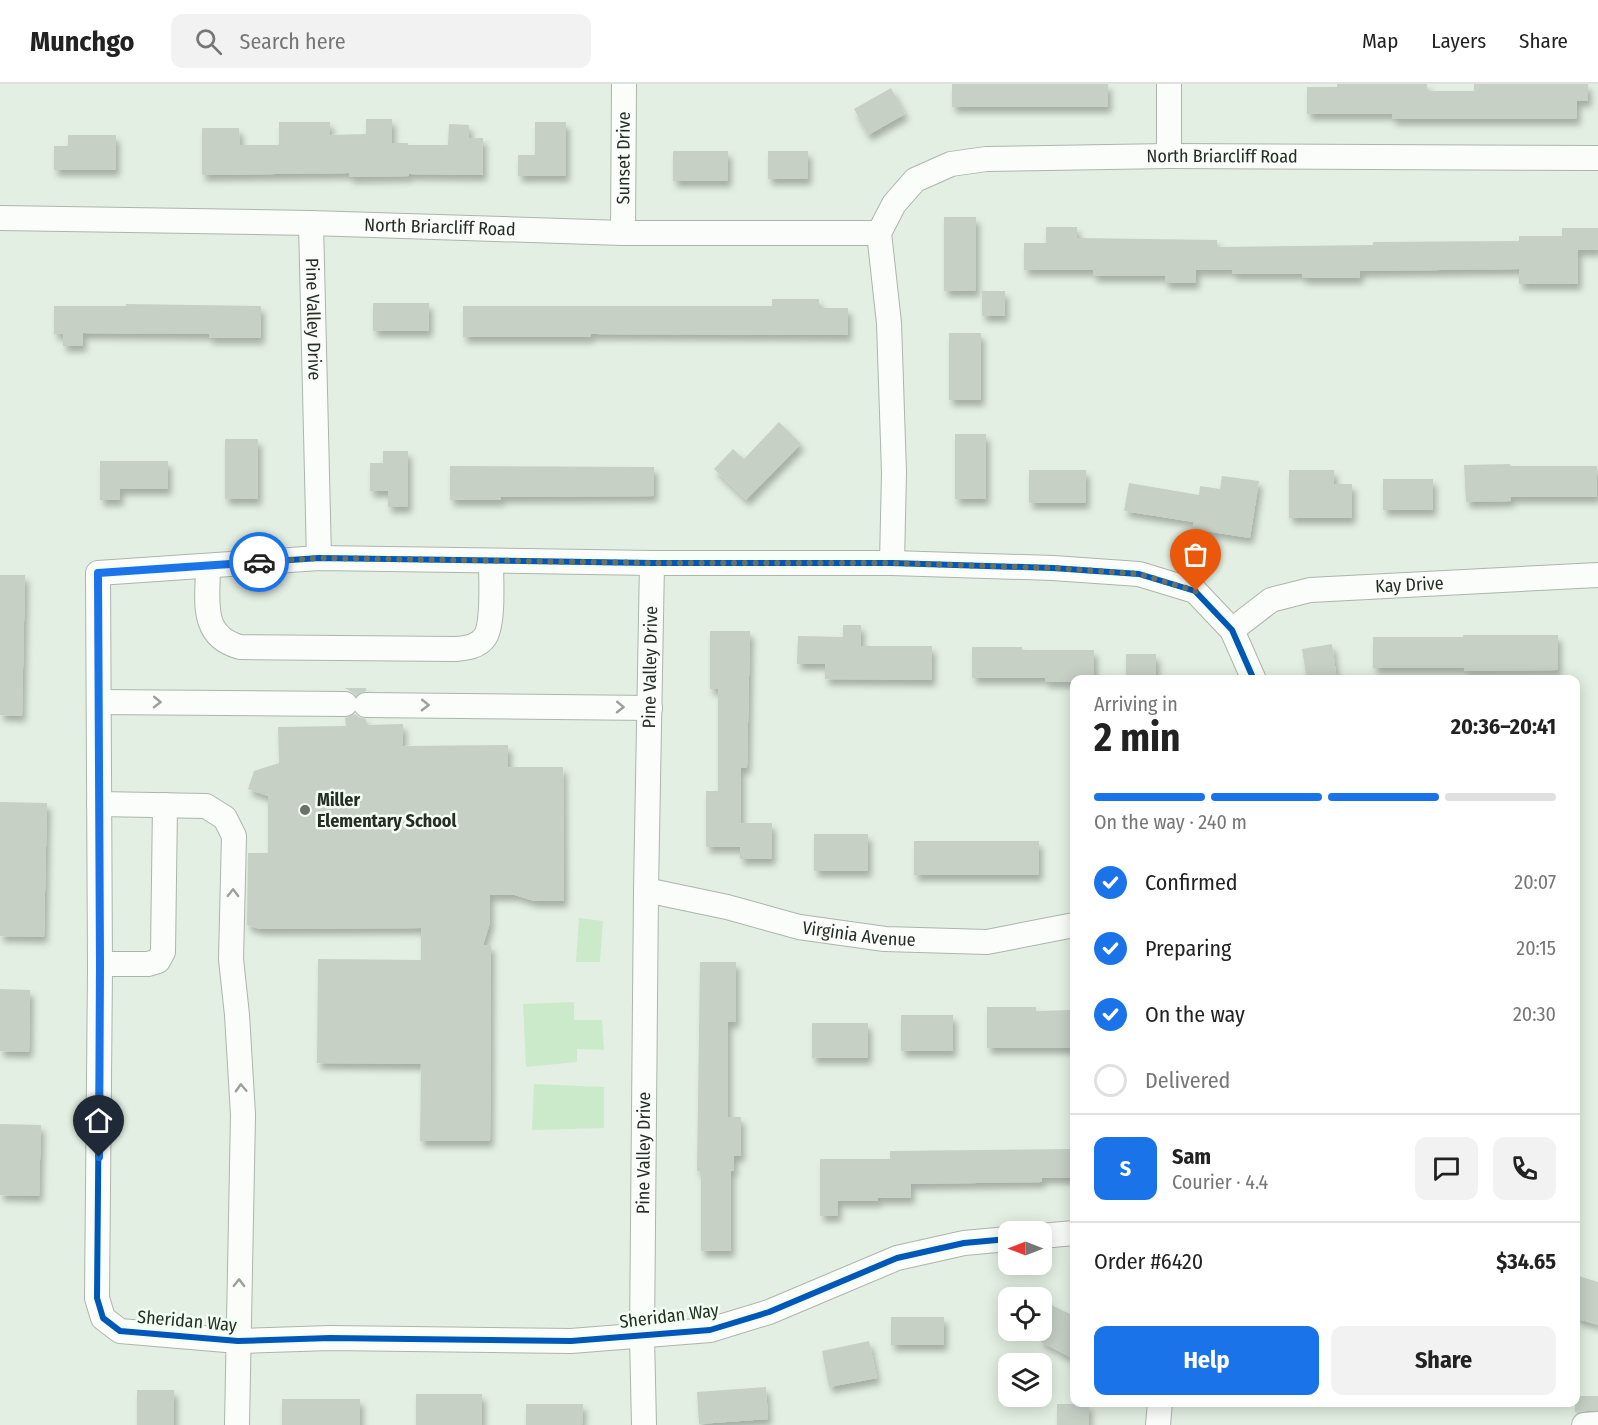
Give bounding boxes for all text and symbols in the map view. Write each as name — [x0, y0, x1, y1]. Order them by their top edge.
search box — [171, 14, 591, 68]
text: Munchgo — [30, 25, 135, 58]
icon: search — [192, 25, 225, 58]
text: Search here — [240, 28, 346, 55]
text: Map — [1362, 28, 1398, 54]
text: Layers — [1431, 28, 1486, 54]
text: Share — [1519, 28, 1568, 54]
street label: Sunset Drive — [612, 111, 635, 204]
street label: North Briarcliff Road — [1146, 145, 1298, 168]
street label: North Briarcliff Road — [364, 214, 516, 241]
street label: Pine Valley Drive — [301, 258, 326, 381]
pin — [1170, 529, 1221, 591]
courier — [229, 532, 289, 592]
icon: bag — [1179, 538, 1212, 571]
icon: car — [243, 546, 276, 579]
street label: Kay Drive — [1375, 572, 1444, 598]
street label: Pine Valley Drive — [638, 606, 662, 728]
text: Arriving in — [1094, 692, 1178, 716]
one-way arrow — [153, 696, 162, 708]
one-way arrow — [420, 699, 429, 711]
one-way arrow — [615, 701, 624, 713]
text: 20:36–20:41 — [1451, 713, 1556, 740]
text: 2 min — [1094, 715, 1180, 761]
place label: Miller Elementary School — [317, 789, 456, 832]
marker: Miller Elementary School — [298, 803, 312, 817]
text: On the way · 240 m — [1094, 810, 1247, 834]
icon: check — [1094, 866, 1127, 899]
text: Confirmed — [1145, 869, 1238, 896]
text: 20:07 — [1514, 870, 1556, 894]
one-way arrow — [226, 889, 239, 898]
street label: Virginia Avenue — [801, 917, 916, 951]
icon: check — [1094, 932, 1127, 965]
text: Preparing — [1145, 935, 1231, 962]
text: 20:15 — [1516, 936, 1556, 960]
icon: check — [1094, 998, 1127, 1031]
text: On the way — [1145, 1001, 1245, 1028]
text: 20:30 — [1513, 1002, 1556, 1026]
text: Delivered — [1145, 1067, 1230, 1094]
one-way arrow — [235, 1083, 248, 1092]
street label: Pine Valley Drive — [632, 1092, 655, 1214]
pin — [73, 1095, 124, 1157]
icon: home — [82, 1104, 115, 1137]
button: chat — [1415, 1137, 1478, 1200]
button: phone — [1493, 1137, 1556, 1200]
text: Sam — [1172, 1143, 1211, 1170]
text: S — [1120, 1155, 1131, 1182]
text: Courier · 4.4 — [1172, 1170, 1268, 1194]
north arrow — [998, 1221, 1052, 1275]
map controls — [998, 1221, 1052, 1407]
text: Order #6420 — [1094, 1248, 1203, 1275]
text: $34.65 — [1496, 1248, 1556, 1275]
one-way arrow — [233, 1278, 245, 1287]
button: locate — [998, 1287, 1052, 1341]
street label: Sheridan Way — [618, 1299, 720, 1333]
street label: Sheridan Way — [136, 1306, 238, 1336]
button: Help — [1094, 1326, 1319, 1395]
button: Share — [1331, 1326, 1556, 1395]
button: layers — [998, 1353, 1052, 1407]

